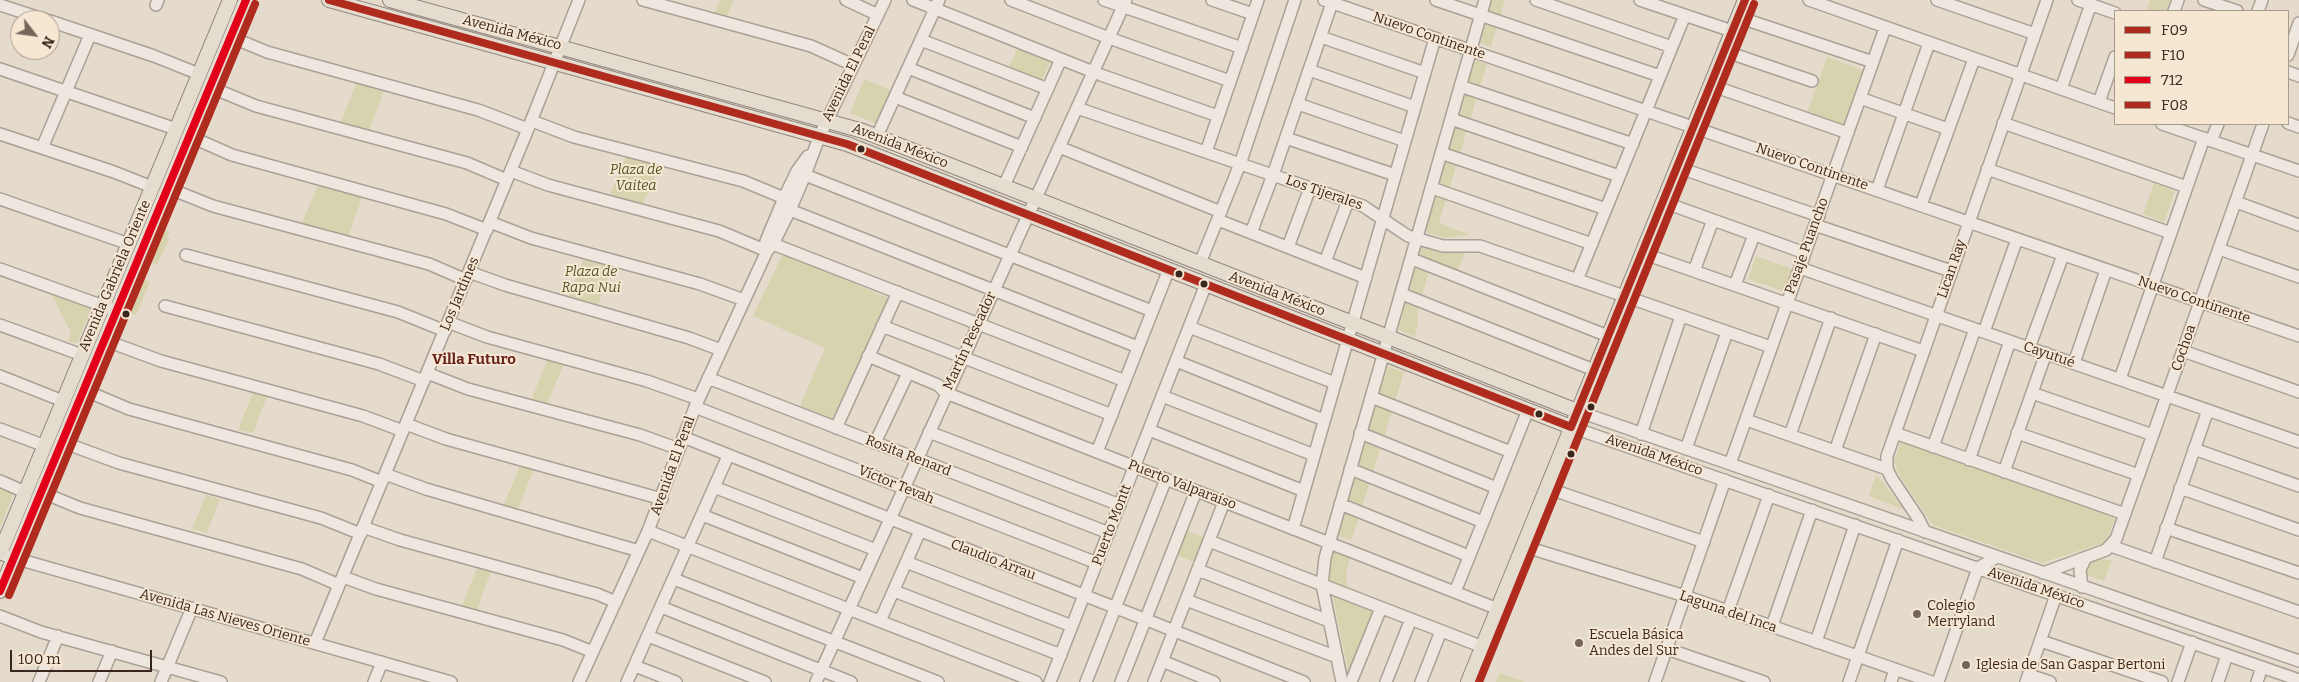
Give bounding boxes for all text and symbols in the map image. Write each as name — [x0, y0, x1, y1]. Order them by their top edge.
street label: Nuevo Continente — [1371, 9, 1487, 63]
north arrow — [10, 10, 60, 60]
legend — [2114, 10, 2289, 125]
street label: Avenida México — [461, 12, 563, 54]
text: F09 — [2161, 21, 2188, 39]
street label: Avenida El Peral — [819, 23, 879, 125]
text: N — [37, 33, 58, 51]
text: F10 — [2161, 46, 2185, 64]
text: 712 — [2161, 71, 2183, 89]
text: F08 — [2161, 96, 2188, 114]
street label: Avenida México — [849, 120, 951, 172]
street label: Nuevo Continente — [1754, 140, 1870, 194]
unlabelled marker — [856, 144, 866, 154]
park label: Plaza de Vaitea — [610, 162, 662, 194]
street label: Los Tijerales — [1283, 172, 1365, 214]
street label: Pasaje Puancho — [1782, 196, 1832, 296]
street label: Avenida Gabriela Oriente — [75, 198, 155, 354]
street label: Lican Ray — [1934, 237, 1970, 301]
street label: Los Jardines — [437, 255, 483, 333]
park label: Plaza de Rapa Nui — [561, 264, 621, 296]
street label: Avenida México — [1226, 268, 1328, 320]
unlabelled marker — [1174, 269, 1184, 279]
street label: Nuevo Continente — [2136, 273, 2252, 327]
unlabelled marker — [1199, 279, 1209, 289]
street label: Martín Pescador — [940, 289, 1000, 393]
unlabelled marker — [121, 309, 131, 319]
street label: Cochoa — [2168, 323, 2200, 373]
street label: Cayutué — [2021, 338, 2077, 372]
district label: Villa Futuro — [432, 351, 516, 369]
unlabelled marker — [1586, 402, 1596, 412]
unlabelled marker — [1534, 409, 1544, 419]
street label: Avenida El Peral — [647, 414, 699, 518]
street label: Avenida México — [1603, 430, 1705, 480]
street label: Rosita Renard — [863, 432, 953, 480]
unlabelled marker — [1566, 449, 1576, 459]
street label: Puerto Valparaíso — [1125, 457, 1239, 513]
street label: Víctor Tevah — [855, 462, 937, 508]
street label: Puerto Montt — [1089, 482, 1135, 568]
street label: Claudio Arrau — [948, 536, 1038, 584]
street label: Avenida México — [1985, 563, 2087, 613]
street label: Avenida Las Nieves Oriente — [138, 586, 312, 650]
street label: Laguna del Inca — [1677, 587, 1779, 637]
place label: Colegio Merryland — [1927, 598, 1995, 630]
marker: Colegio Merryland — [1911, 608, 1923, 620]
place label: Escuela Básica Andes del Sur — [1589, 627, 1684, 660]
marker: Escuela Básica Andes del Sur — [1573, 637, 1585, 649]
scale bar — [12, 640, 155, 672]
text: 100 m — [18, 650, 61, 668]
place label: Iglesia de San Gaspar Bertoni — [1976, 657, 2165, 673]
marker: Iglesia de San Gaspar Bertoni — [1960, 659, 1972, 671]

